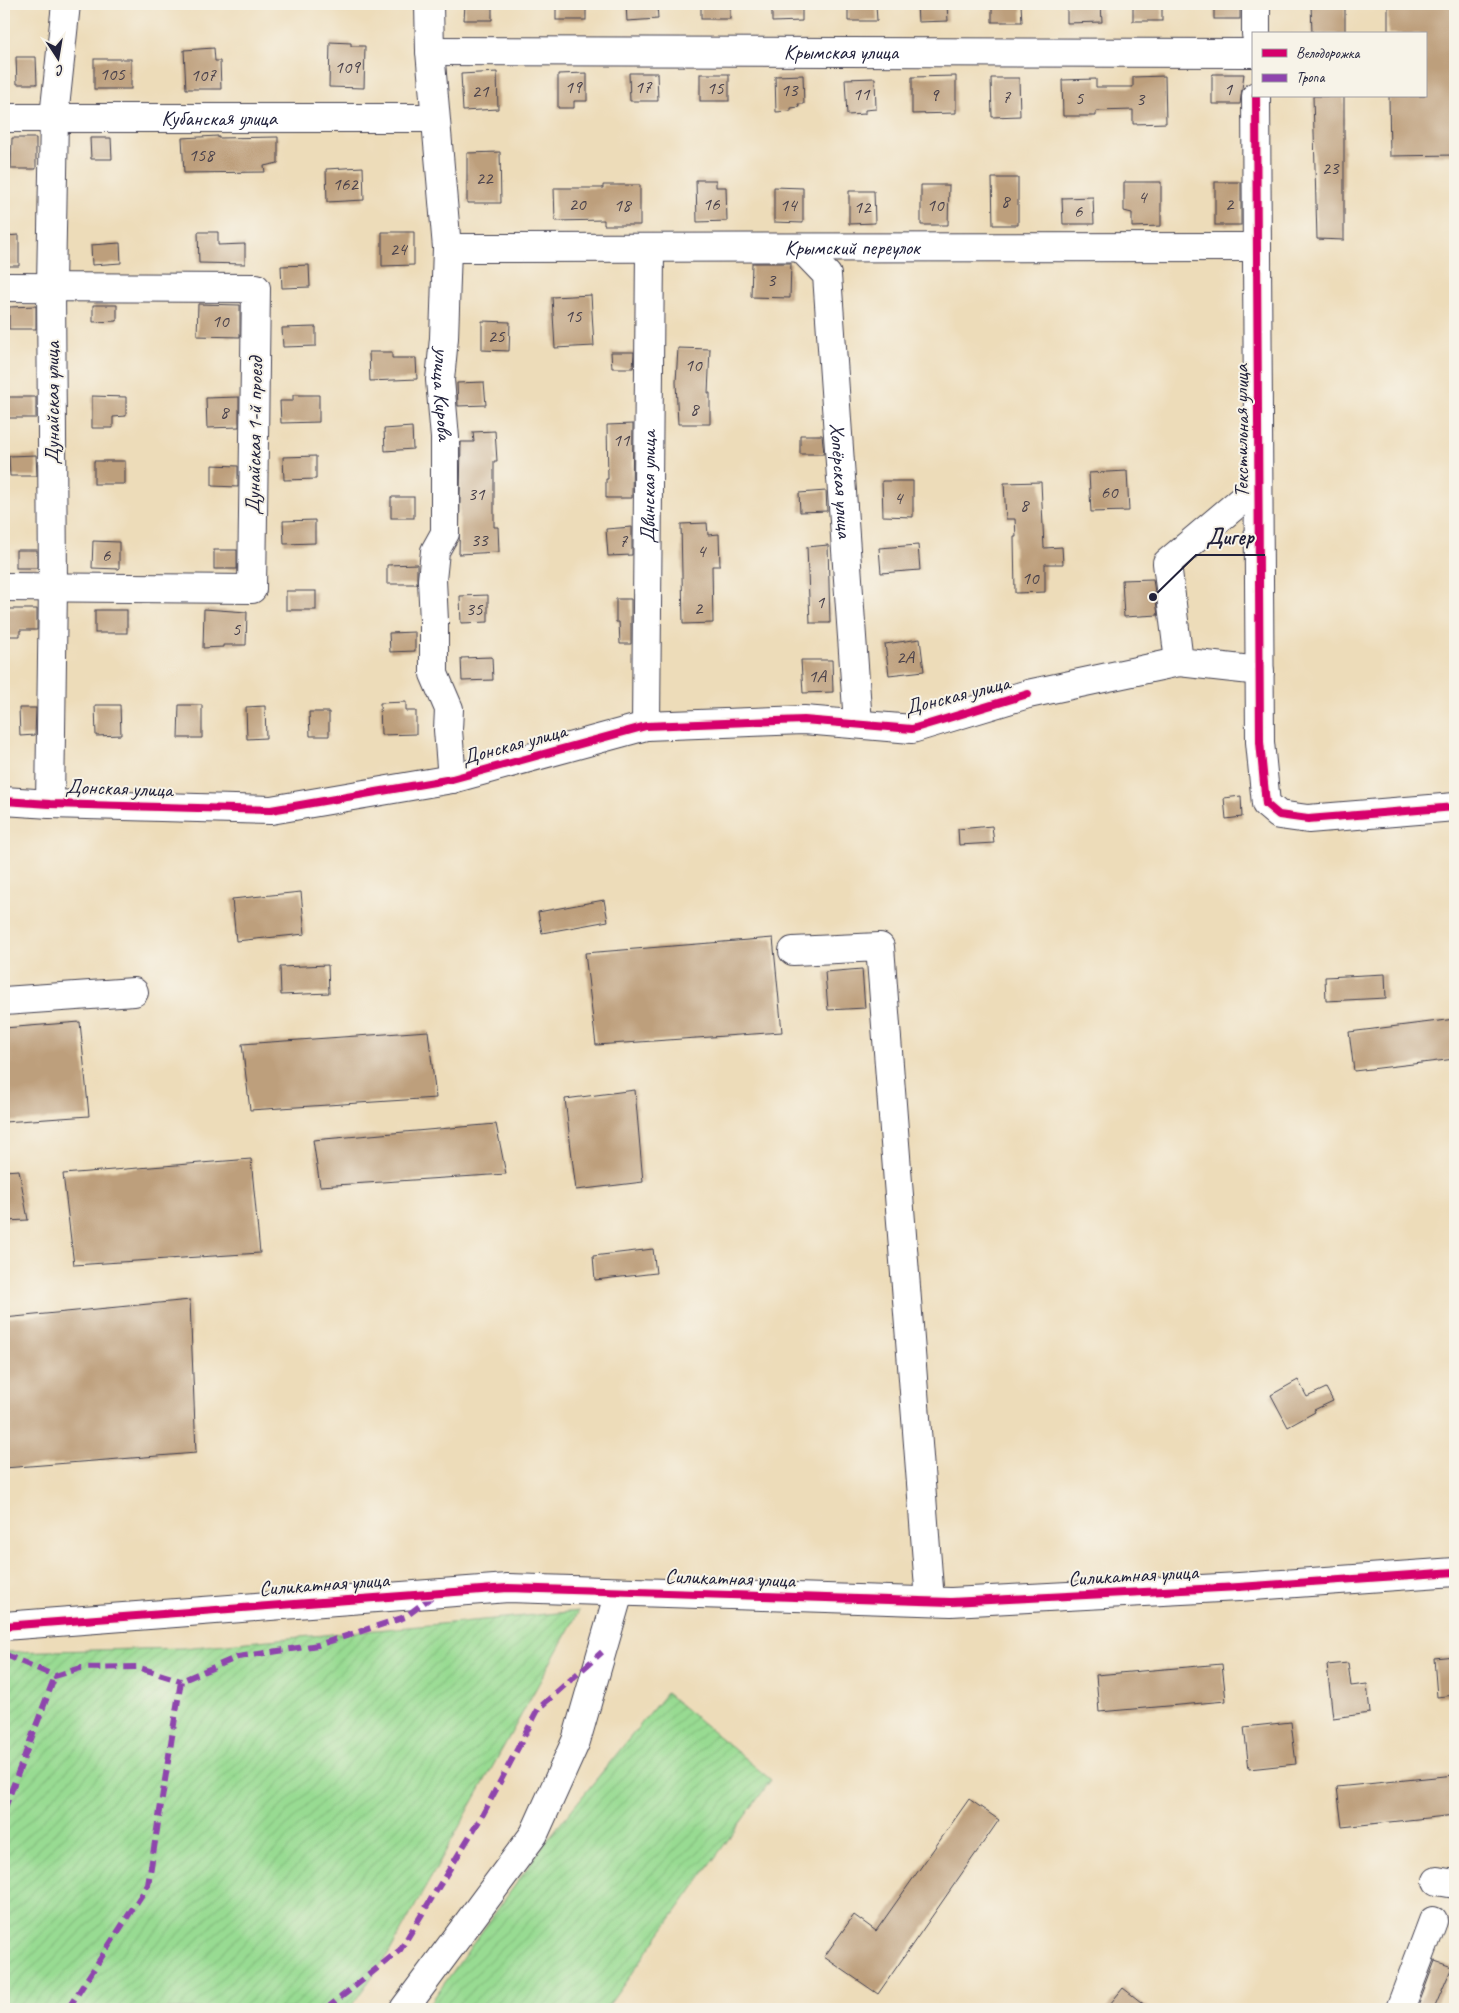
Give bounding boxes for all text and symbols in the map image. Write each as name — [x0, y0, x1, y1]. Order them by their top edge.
north arrow — [32, 32, 82, 82]
legend — [1252, 32, 1426, 98]
street label: Крымская улица — [784, 39, 900, 65]
text: Велодорожка — [1296, 44, 1360, 63]
house number: 109 — [334, 55, 361, 79]
text: С — [53, 61, 66, 80]
house number: 105 — [99, 62, 126, 86]
house number: 107 — [190, 63, 217, 87]
text: Тропа — [1296, 68, 1325, 87]
house number: 19 — [564, 75, 583, 99]
house number: 17 — [634, 75, 653, 99]
house number: 15 — [706, 76, 725, 100]
house number: 1 — [1224, 77, 1234, 101]
house number: 13 — [780, 78, 799, 102]
house number: 21 — [471, 79, 490, 103]
house number: 11 — [852, 82, 871, 106]
house number: 9 — [930, 83, 940, 107]
house number: 7 — [1002, 85, 1012, 109]
house number: 5 — [1075, 86, 1085, 110]
house number: 3 — [1136, 87, 1146, 111]
street label: Кубанская улица — [161, 105, 279, 131]
house number: 158 — [188, 143, 216, 167]
house number: 23 — [1321, 156, 1340, 180]
house number: 22 — [475, 166, 494, 190]
house number: 162 — [332, 172, 359, 196]
house number: 4 — [1138, 185, 1149, 209]
house number: 8 — [1001, 189, 1012, 213]
house number: 20 — [568, 192, 587, 216]
house number: 16 — [702, 192, 721, 216]
house number: 2 — [1225, 192, 1235, 216]
house number: 18 — [613, 193, 633, 217]
house number: 14 — [779, 193, 799, 217]
house number: 10 — [926, 193, 945, 217]
house number: 12 — [853, 195, 872, 219]
house number: 6 — [1074, 199, 1084, 223]
street label: Крымский переулок — [785, 234, 922, 261]
house number: 24 — [389, 237, 409, 261]
house number: 3 — [767, 268, 777, 292]
house number: 15 — [564, 304, 583, 328]
house number: 10 — [211, 309, 230, 333]
house number: 25 — [487, 324, 506, 348]
street label: Дунайская улица — [39, 340, 65, 464]
street label: улица Кирова — [427, 345, 458, 444]
house number: 10 — [684, 353, 703, 377]
street label: Дунайская 1-й проезд — [240, 354, 268, 515]
street label: Текстильная улица — [1228, 363, 1254, 498]
house number: 8 — [690, 397, 701, 421]
house number: 8 — [220, 400, 231, 424]
street label: Хопёрская улица — [824, 422, 858, 540]
house number: 11 — [612, 428, 631, 452]
street label: Двинская улица — [635, 428, 661, 544]
house number: 60 — [1100, 480, 1119, 504]
house number: 31 — [467, 482, 486, 506]
house number: 4 — [894, 486, 905, 510]
house number: 8 — [1020, 493, 1031, 517]
callout: Дигер — [1196, 518, 1265, 555]
text: Дигер — [1206, 523, 1256, 551]
house number: 33 — [470, 528, 489, 552]
house number: 7 — [619, 529, 629, 553]
house number: 4 — [697, 539, 708, 563]
house number: 6 — [102, 543, 112, 567]
house number: 10 — [1021, 566, 1040, 590]
house number: 1 — [816, 590, 826, 614]
house number: 2 — [694, 596, 704, 620]
house number: 35 — [465, 597, 484, 621]
house number: 5 — [232, 617, 242, 641]
house number: 2А — [896, 645, 916, 669]
house number: 1А — [808, 664, 828, 688]
street label: Донская улица — [902, 669, 1015, 721]
street label: Донская улица — [459, 717, 572, 770]
street label: Донская улица — [65, 773, 175, 803]
street label: Силикатная улица — [1067, 1559, 1200, 1591]
street label: Силикатная улица — [665, 1563, 797, 1593]
street label: Силикатная улица — [258, 1566, 391, 1602]

